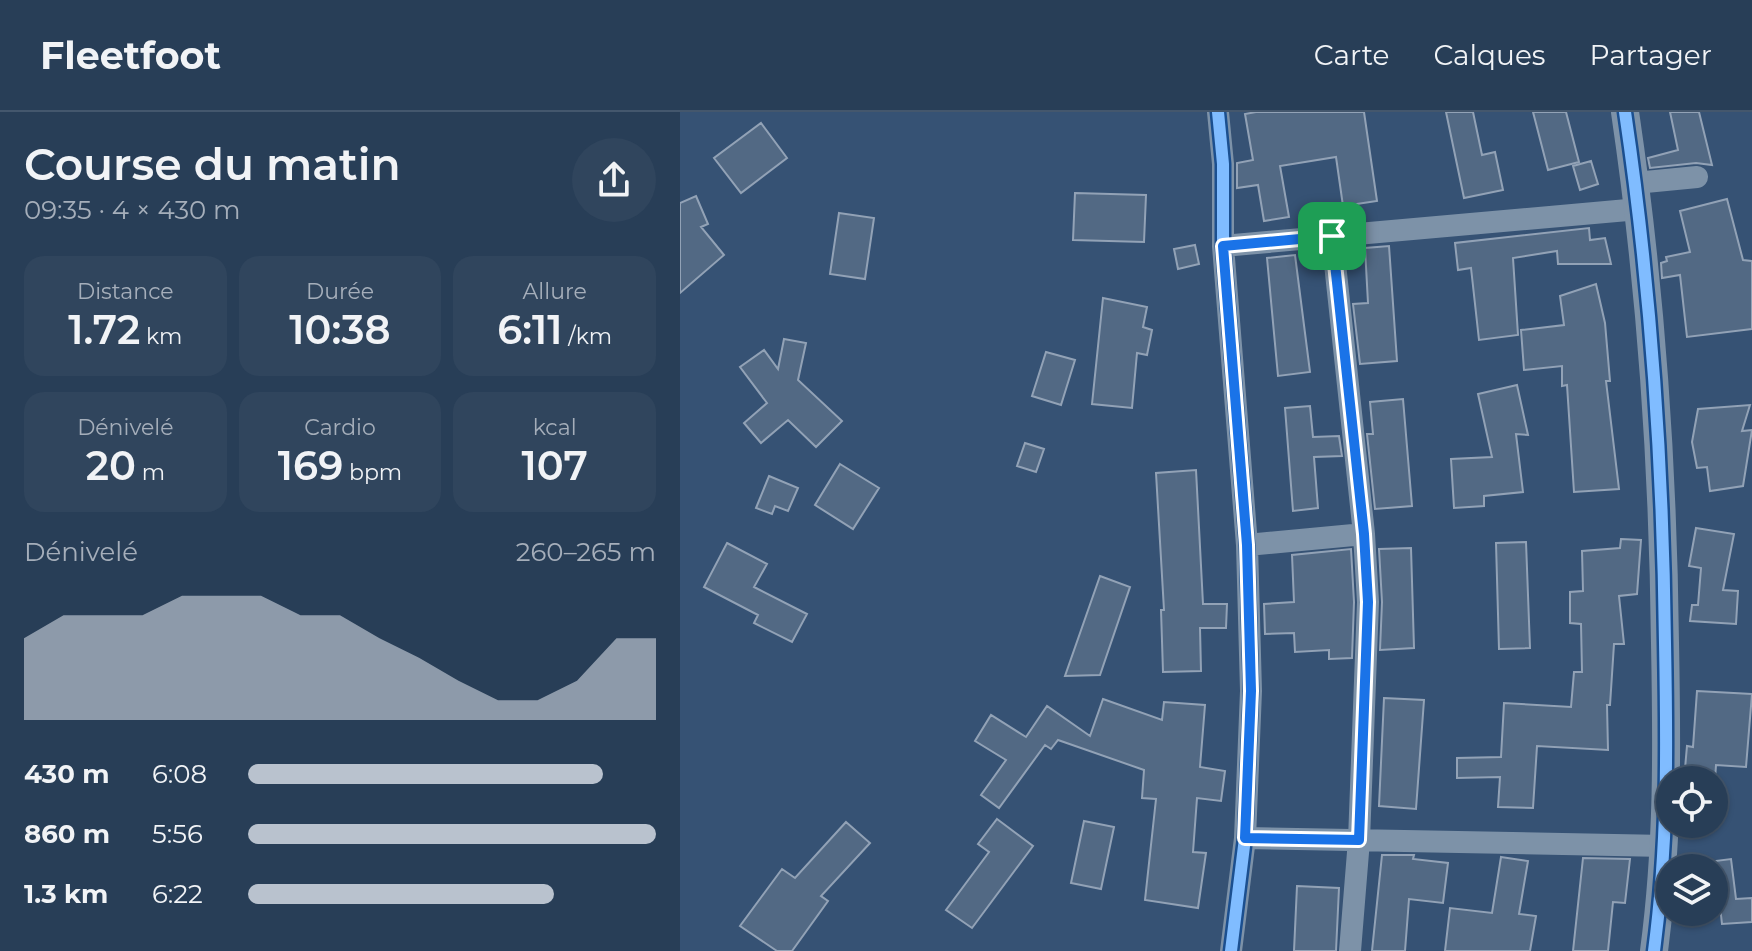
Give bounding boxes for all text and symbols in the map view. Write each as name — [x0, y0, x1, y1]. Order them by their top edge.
text: Fleetfoot — [40, 32, 221, 79]
text: Carte — [1314, 38, 1389, 72]
text: Calques — [1433, 38, 1545, 72]
text: Partager — [1589, 38, 1712, 72]
text: Course du matin — [24, 137, 401, 191]
button: share — [572, 138, 656, 222]
text: 09:35 · 4 × 430 m — [24, 194, 241, 226]
pin — [1298, 202, 1366, 270]
icon: arrive — [1310, 214, 1354, 258]
text: Distance — [77, 278, 174, 305]
text: Durée — [306, 278, 374, 305]
text: Allure — [523, 278, 587, 305]
text: 1.72 — [68, 305, 140, 354]
text: 10:38 — [289, 305, 391, 354]
text: 6:11 — [497, 305, 563, 354]
text: km — [140, 323, 182, 350]
text: /km — [563, 323, 612, 350]
text: Dénivelé — [77, 414, 174, 441]
text: Cardio — [304, 414, 376, 441]
text: kcal — [533, 414, 577, 441]
text: 20 — [86, 441, 136, 490]
text: 169 — [278, 441, 343, 490]
text: 107 — [522, 441, 588, 490]
text: m — [136, 459, 165, 486]
text: bpm — [343, 459, 402, 486]
text: Dénivelé — [24, 536, 138, 568]
text: 260–265 m — [516, 536, 656, 568]
text: 430 m — [24, 758, 109, 790]
text: 6:08 — [152, 758, 207, 790]
map controls — [1656, 766, 1728, 926]
button: locate — [1656, 766, 1728, 838]
text: 860 m — [24, 818, 110, 850]
text: 5:56 — [152, 818, 203, 850]
button: layers — [1656, 854, 1728, 926]
text: 1.3 km — [24, 878, 108, 910]
text: 6:22 — [152, 878, 203, 910]

